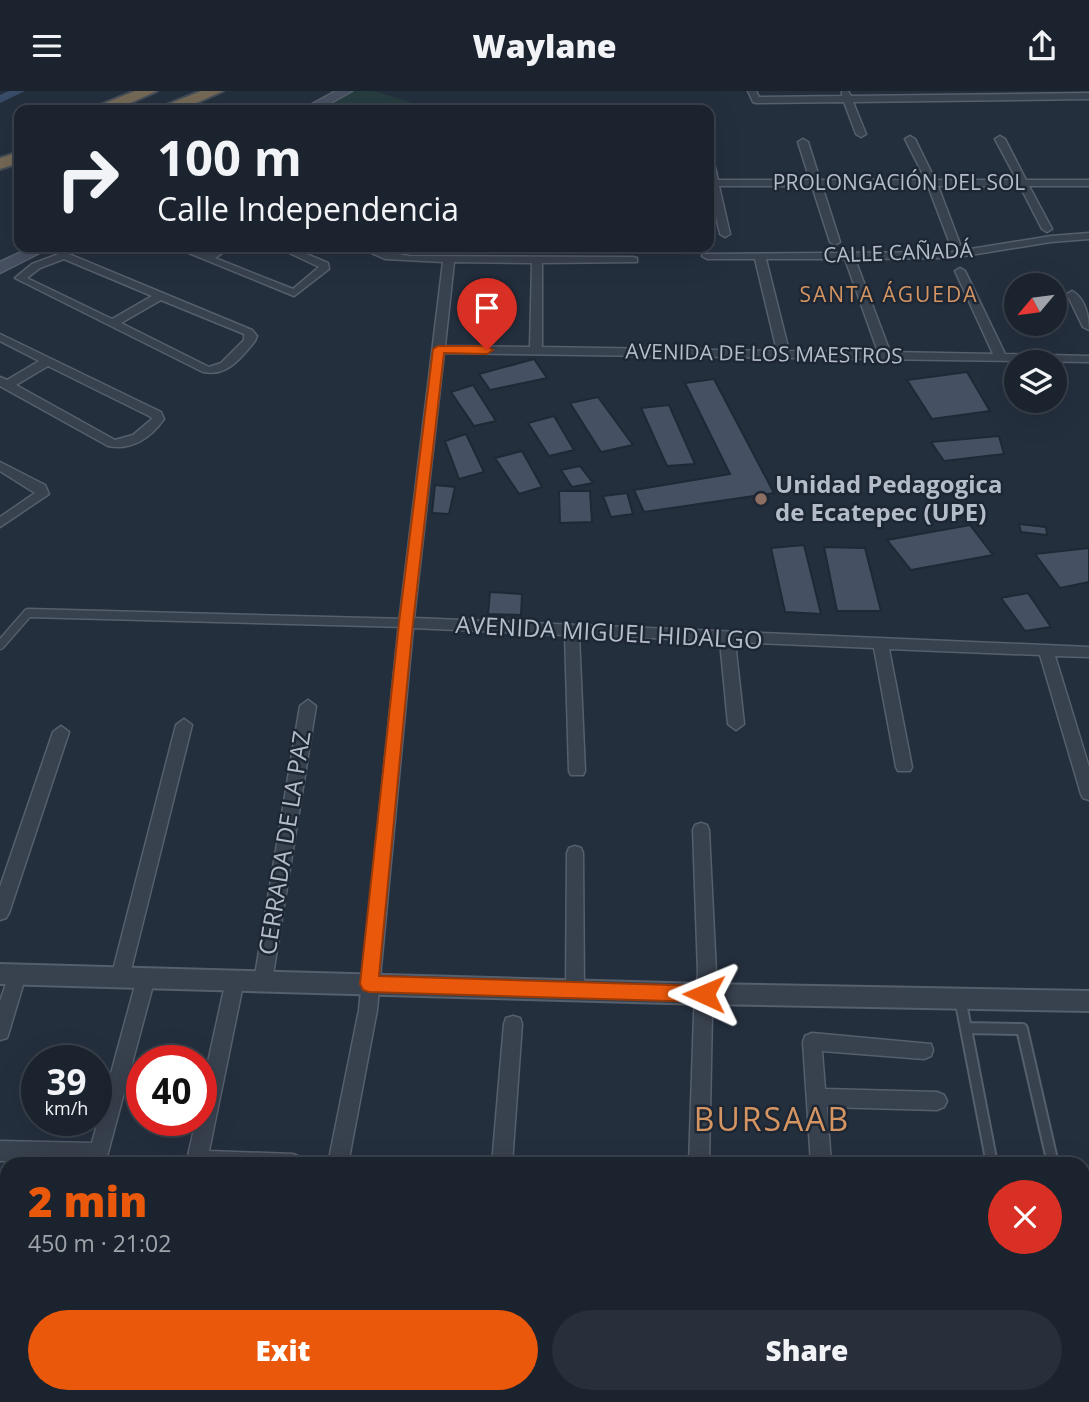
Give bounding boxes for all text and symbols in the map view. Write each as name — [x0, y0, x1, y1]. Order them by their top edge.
text: Waylane — [472, 24, 617, 67]
icon: menu — [28, 27, 66, 65]
icon: share — [1023, 27, 1061, 65]
text: 100 m — [157, 124, 302, 190]
icon: right — [42, 133, 133, 224]
street label: PROLONGACIÓN DEL SOL — [773, 168, 1025, 196]
text: Calle Independencia — [157, 187, 459, 230]
street label: CALLE CAÑADÁ — [823, 235, 974, 269]
north arrow — [1004, 273, 1068, 336]
map controls — [1004, 273, 1067, 413]
pin — [457, 278, 517, 350]
district label: SANTA ÁGUEDA — [800, 280, 978, 308]
icon: arrive — [468, 289, 506, 327]
street label: AVENIDA DE LOS MAESTROS — [625, 337, 903, 369]
button: layers — [1004, 350, 1067, 413]
place label: Unidad Pedagogica de Ecatepec (UPE) — [775, 467, 1002, 528]
marker: Unidad Pedagogica de Ecatepec (UPE) — [753, 491, 769, 507]
street label: AVENIDA MIGUEL HIDALGO — [455, 607, 763, 656]
street label: CERRADA DE LA PAZ — [250, 728, 318, 957]
position arrow — [667, 957, 741, 1031]
speed limit sign: 40 — [126, 1045, 217, 1136]
text: 39 — [46, 1058, 87, 1105]
text: km/h — [45, 1096, 88, 1120]
district label: BURSAAB — [694, 1097, 850, 1140]
text: 2 min — [28, 1172, 147, 1229]
button: close — [988, 1180, 1062, 1254]
text: 450 m · 21:02 — [28, 1227, 171, 1259]
button: Exit — [28, 1310, 538, 1390]
button: Share — [552, 1310, 1062, 1390]

